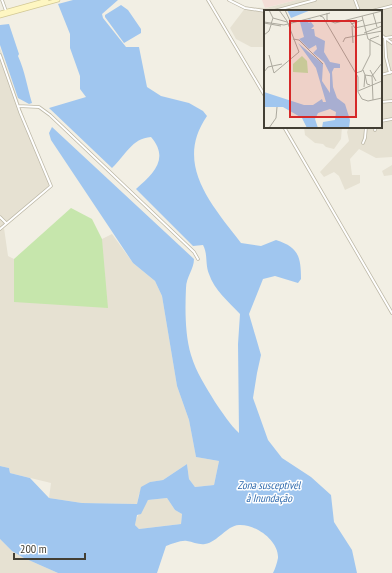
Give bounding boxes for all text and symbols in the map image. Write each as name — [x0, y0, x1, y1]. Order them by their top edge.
inset map — [264, 10, 382, 128]
water label: Zona susceptivél à Inundação — [238, 478, 302, 505]
scale bar — [14, 535, 85, 561]
text: 200 m — [20, 541, 47, 556]

